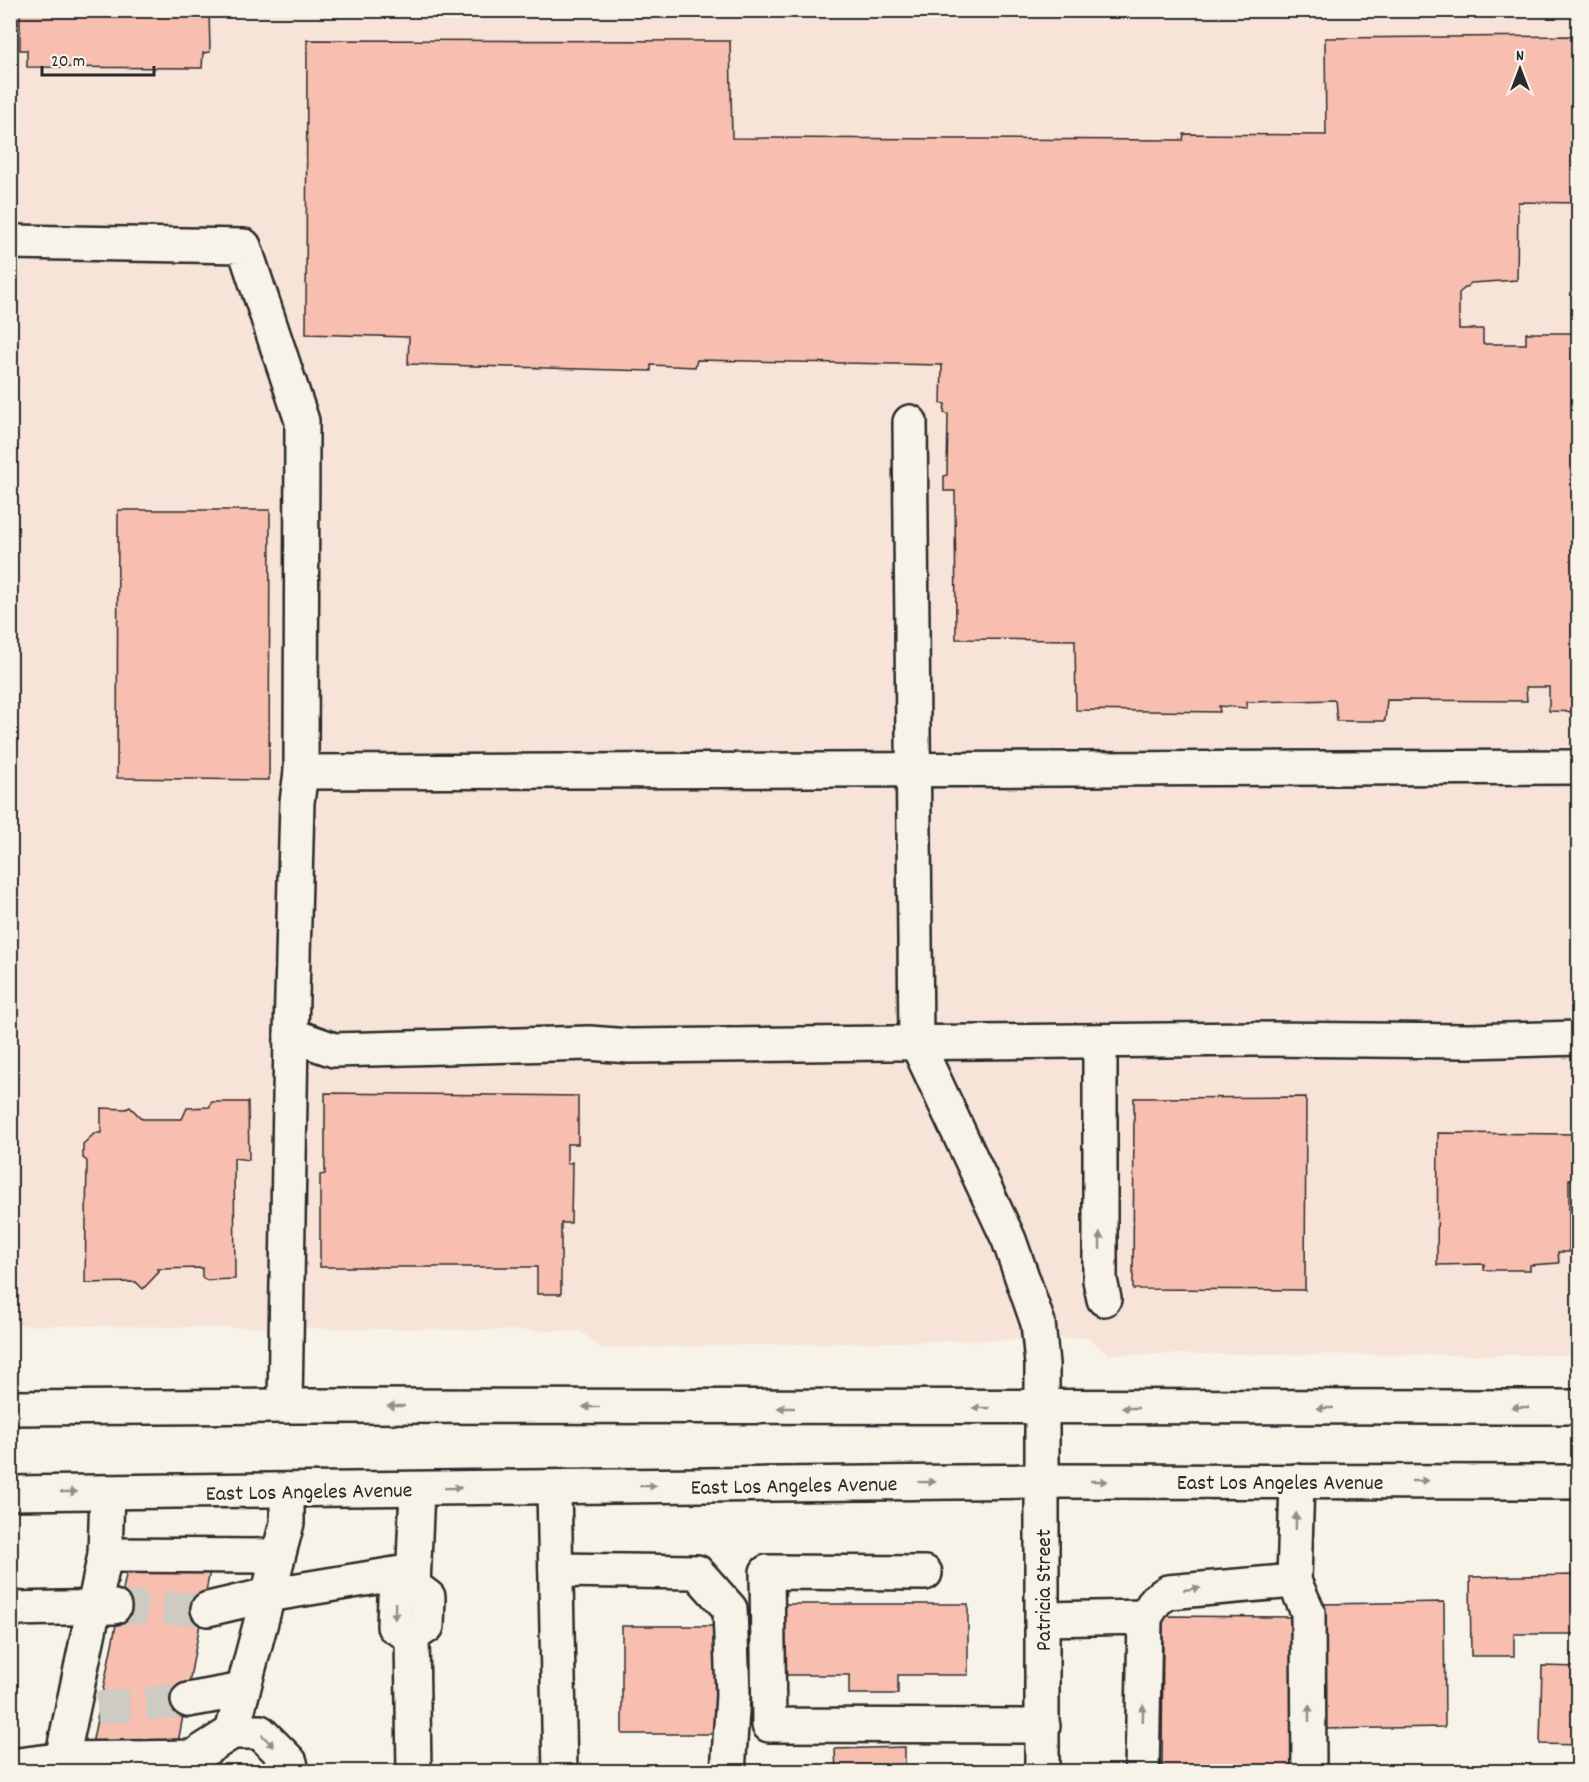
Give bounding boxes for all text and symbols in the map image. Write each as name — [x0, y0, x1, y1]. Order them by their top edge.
scale bar — [42, 39, 154, 77]
north arrow — [1490, 39, 1550, 99]
text: N — [1516, 45, 1524, 68]
text: 20 m — [51, 50, 85, 75]
one-way arrow — [1095, 1232, 1105, 1251]
one-way arrow — [387, 1401, 406, 1411]
one-way arrow — [582, 1402, 601, 1412]
one-way arrow — [1511, 1402, 1530, 1412]
one-way arrow — [777, 1403, 796, 1413]
one-way arrow — [972, 1403, 991, 1413]
one-way arrow — [1121, 1403, 1140, 1413]
one-way arrow — [1316, 1403, 1335, 1413]
street label: East Los Angeles Avenue — [1177, 1469, 1383, 1500]
street label: East Los Angeles Avenue — [690, 1470, 898, 1505]
street label: East Los Angeles Avenue — [205, 1476, 413, 1511]
one-way arrow — [1090, 1476, 1109, 1486]
one-way arrow — [1411, 1477, 1430, 1486]
one-way arrow — [917, 1478, 936, 1487]
one-way arrow — [638, 1481, 657, 1491]
one-way arrow — [443, 1484, 462, 1493]
one-way arrow — [59, 1488, 78, 1497]
one-way arrow — [1291, 1512, 1301, 1531]
street label: Patricia Street — [1030, 1529, 1061, 1651]
one-way arrow — [1182, 1584, 1201, 1594]
one-way arrow — [390, 1602, 400, 1621]
one-way arrow — [1139, 1704, 1148, 1723]
one-way arrow — [1304, 1704, 1314, 1723]
one-way arrow — [261, 1733, 275, 1747]

